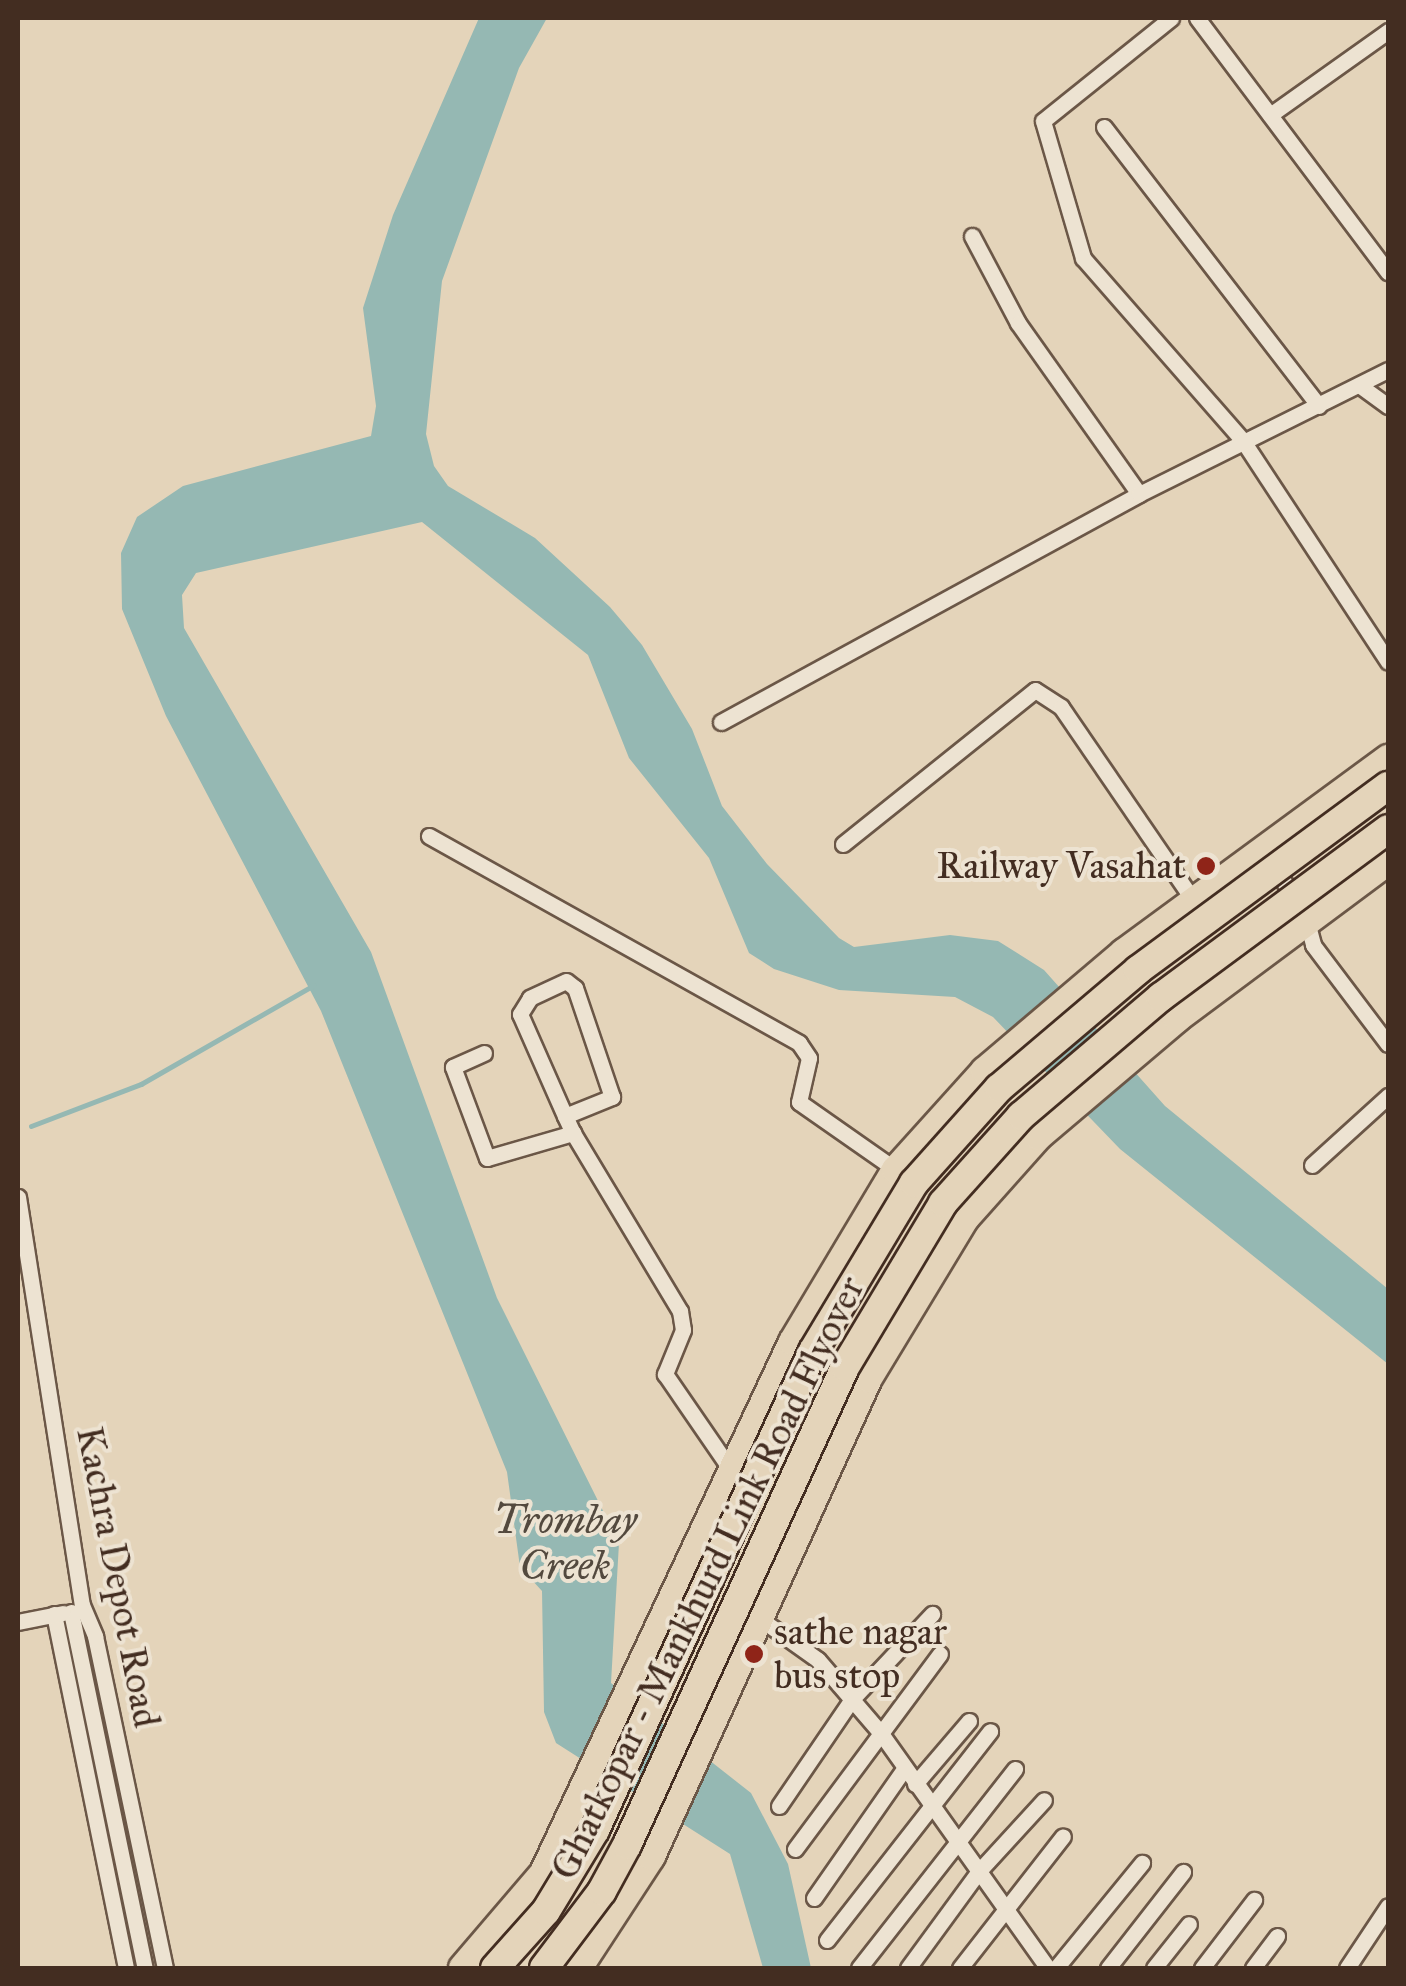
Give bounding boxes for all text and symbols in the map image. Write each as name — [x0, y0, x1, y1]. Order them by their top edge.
place label: Railway Vasahat — [936, 843, 1186, 889]
marker: Railway Vasahat — [1195, 855, 1217, 877]
street label: Ghatkopar - Mankhurd Link Road Flyover — [542, 1269, 874, 1887]
street label: Kachra Depot Road — [66, 1423, 170, 1731]
water label: Trombay Creek — [493, 1496, 637, 1590]
place label: sathe nagar bus stop — [774, 1609, 947, 1698]
marker: sathe nagar bus stop — [743, 1643, 765, 1665]

